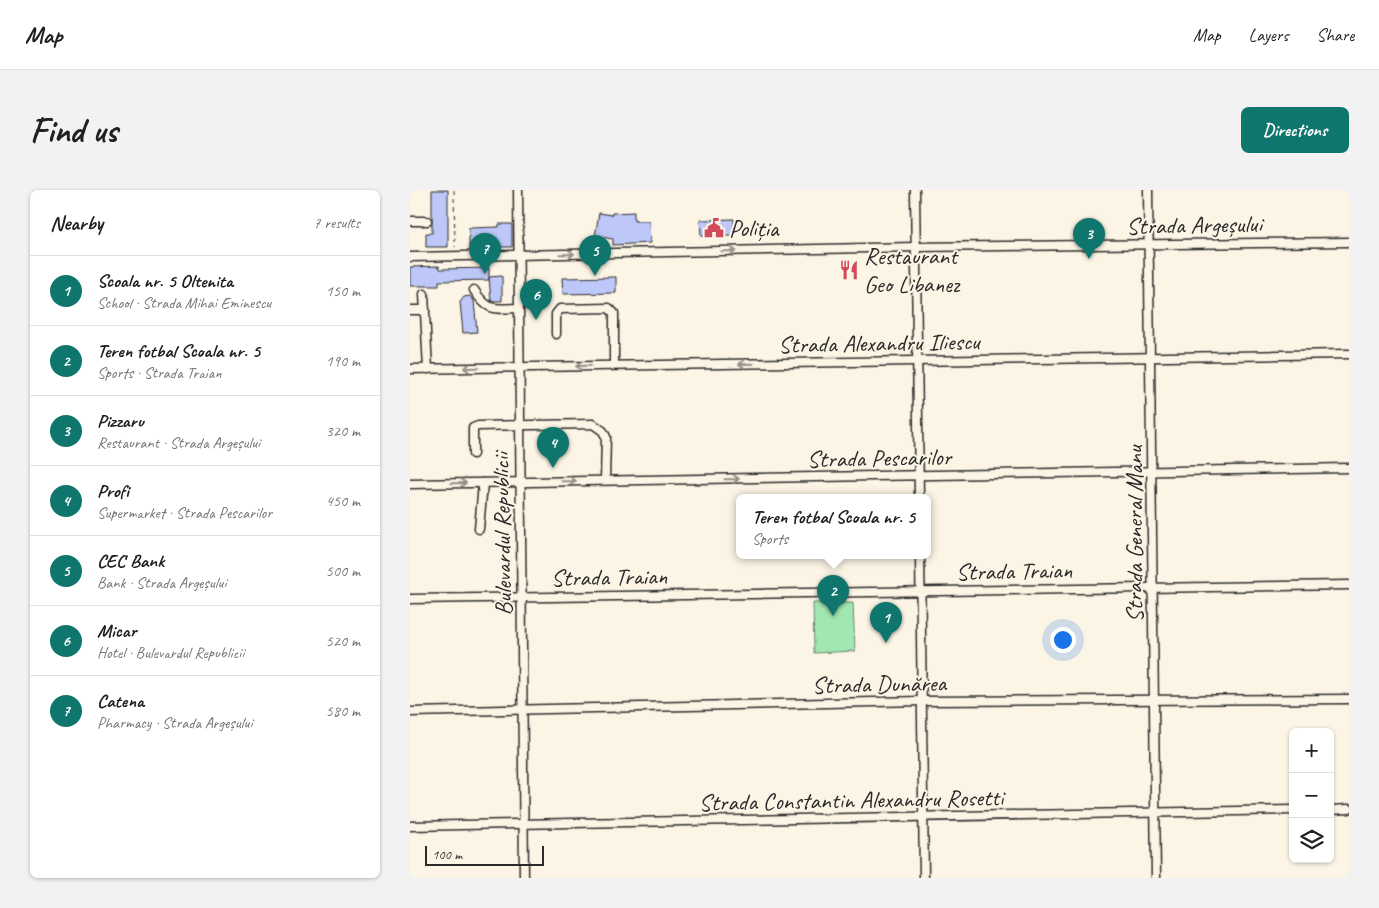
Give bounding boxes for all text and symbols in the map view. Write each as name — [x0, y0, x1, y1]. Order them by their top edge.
text: Map — [25, 20, 62, 50]
text: Map — [1193, 24, 1221, 46]
text: Layers — [1249, 24, 1288, 46]
text: Share — [1316, 24, 1354, 46]
button: Directions — [1241, 107, 1349, 153]
text: Find us — [30, 108, 117, 153]
street label: Strada Argeșului — [1126, 209, 1266, 241]
text: Nearby — [50, 210, 103, 236]
text: 7 results — [313, 213, 360, 233]
place label: Poliția — [729, 213, 780, 243]
public building icon: Poliția — [703, 217, 725, 239]
pin: 3 — [1073, 218, 1105, 259]
pin: 7 — [469, 233, 501, 274]
pin: 5 — [579, 235, 611, 276]
place label: Restaurant Geo Libanez — [864, 241, 961, 299]
one-way arrow — [721, 246, 737, 255]
one-way arrow — [558, 249, 575, 259]
restaurant icon: Restaurant Geo Libanez — [838, 259, 860, 281]
text: Scoala nr. 5 Oltenita — [97, 269, 233, 293]
pin: 6 — [520, 279, 552, 320]
text: 1 — [62, 281, 70, 301]
text: 150 m — [326, 281, 360, 301]
text: School · Strada Mihai Eminescu — [97, 293, 271, 313]
street label: Strada Alexandru Iliescu — [778, 326, 982, 360]
text: Teren fotbal Scoala nr. 5 — [97, 339, 260, 363]
text: 2 — [62, 351, 70, 371]
text: 190 m — [326, 351, 360, 371]
one-way arrow — [738, 359, 754, 368]
one-way arrow — [576, 361, 592, 371]
text: Sports · Strada Traian — [97, 363, 221, 383]
one-way arrow — [463, 363, 479, 373]
text: Pizzaru — [97, 409, 143, 433]
text: 3 — [62, 421, 70, 441]
text: 320 m — [326, 421, 360, 441]
pin: 4 — [537, 427, 569, 468]
text: Restaurant · Strada Argeșului — [97, 433, 260, 453]
street label: Strada Pescarilor — [807, 442, 954, 474]
street label: Strada General Manu — [1119, 443, 1149, 622]
street label: Bulevardul Republicii — [486, 449, 518, 616]
one-way arrow — [724, 474, 740, 484]
one-way arrow — [561, 476, 577, 486]
one-way arrow — [450, 478, 466, 488]
text: Profi — [97, 479, 128, 503]
text: 4 — [62, 491, 70, 511]
text: 450 m — [326, 491, 360, 511]
popup — [736, 494, 931, 559]
text: Supermarket · Strada Pescarilor — [97, 503, 272, 523]
text: Teren fotbal Scoala nr. 5 — [752, 505, 915, 529]
text: Sports — [752, 529, 788, 549]
text: CEC Bank — [97, 549, 164, 573]
street label: Strada Traian — [955, 555, 1073, 587]
text: 5 — [63, 561, 69, 581]
text: 500 m — [326, 561, 360, 581]
street label: Strada Traian — [550, 561, 668, 593]
text: Bank · Strada Argeșului — [97, 573, 226, 593]
pin: 2 — [817, 575, 849, 616]
pin: 1 — [870, 602, 902, 643]
text: Micar — [97, 619, 136, 643]
your location — [1050, 627, 1076, 653]
text: 6 — [62, 631, 70, 651]
text: 520 m — [326, 631, 360, 651]
text: Hotel · Bulevardul Republicii — [97, 643, 244, 663]
street label: Strada Dunărea — [812, 668, 948, 700]
text: Catena — [97, 689, 144, 713]
text: 7 — [62, 701, 70, 721]
text: 580 m — [326, 701, 360, 721]
text: Pharmacy · Strada Argeșului — [97, 713, 252, 733]
map controls — [1289, 728, 1334, 863]
button: + — [1289, 728, 1334, 773]
button: − — [1289, 773, 1334, 818]
street label: Strada Constantin Alexandru Rosetti — [698, 782, 1006, 818]
button: layers — [1289, 818, 1334, 863]
scale bar — [425, 843, 544, 866]
text: 100 m — [432, 846, 462, 863]

